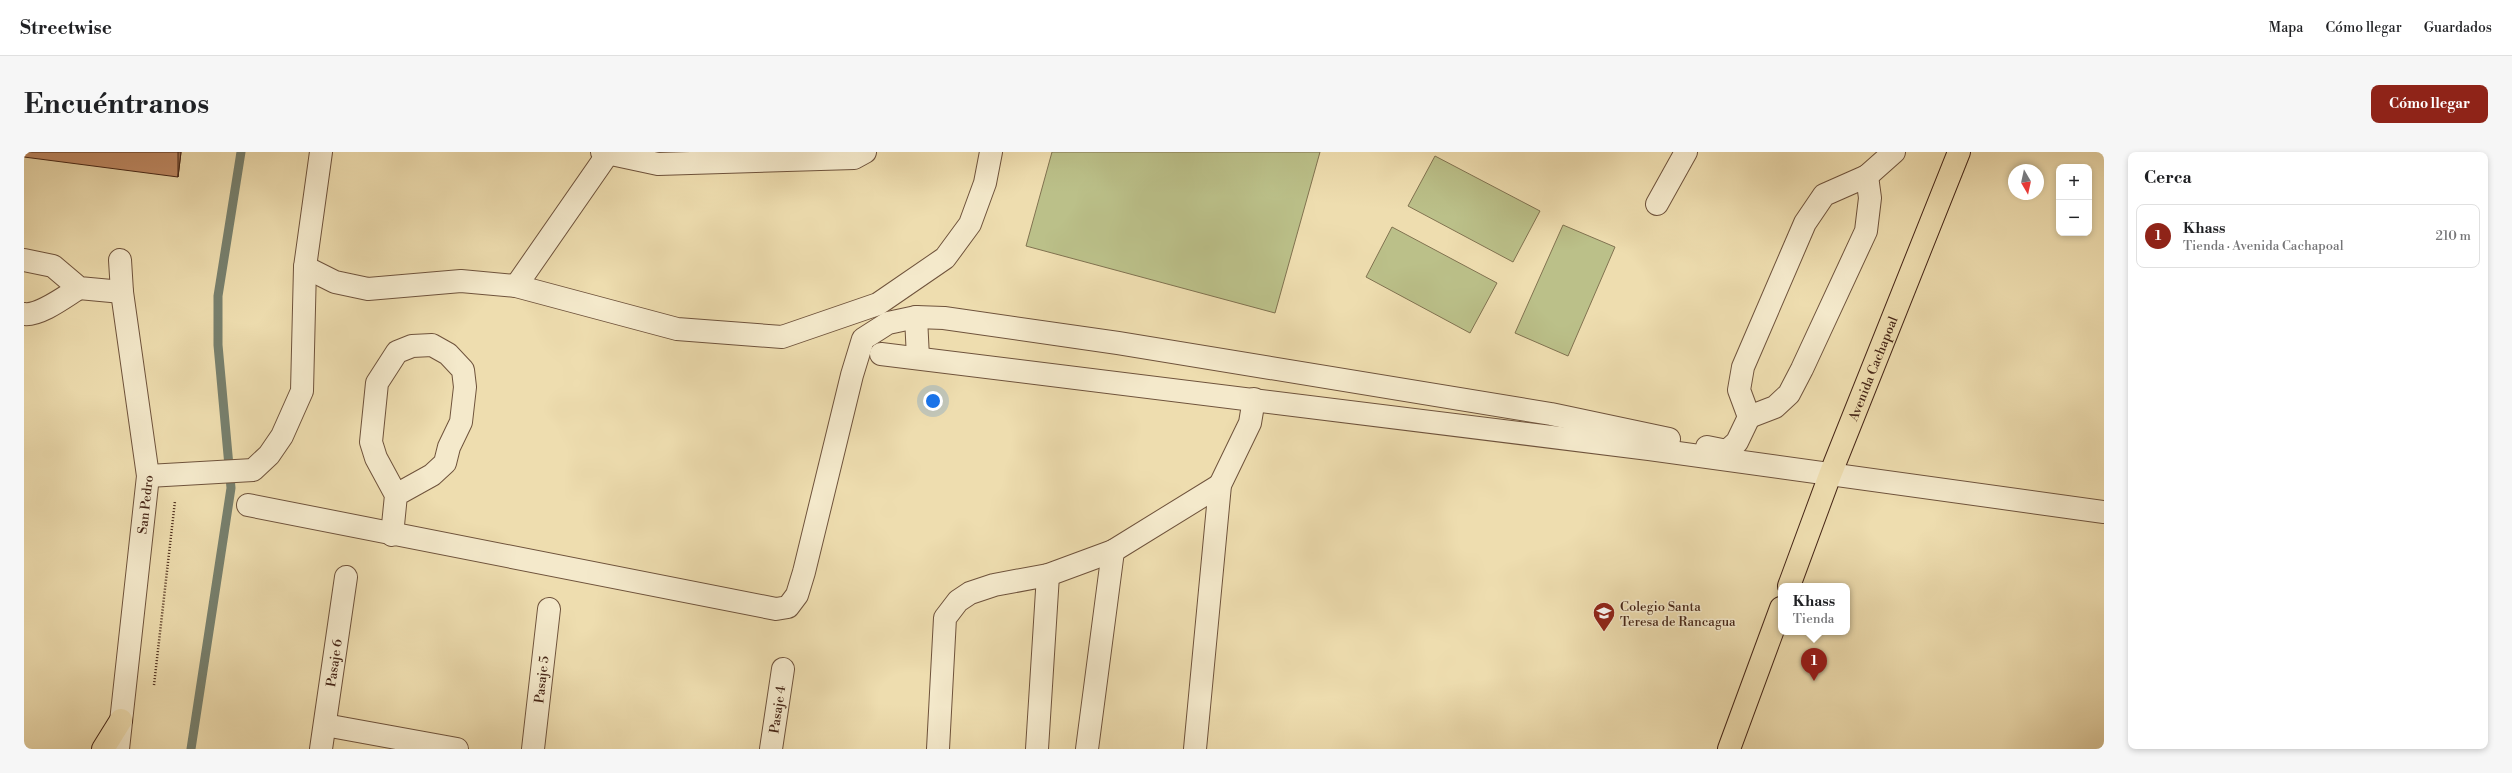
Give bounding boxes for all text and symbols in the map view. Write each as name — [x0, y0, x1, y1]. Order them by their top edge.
text: Streetwise — [20, 16, 112, 40]
text: Mapa — [2269, 19, 2303, 37]
text: Cómo llegar — [2325, 19, 2402, 37]
text: Guardados — [2424, 19, 2492, 37]
button: Cómo llegar — [2371, 85, 2488, 123]
text: Encuéntranos — [24, 87, 209, 122]
north arrow — [2008, 164, 2044, 200]
map controls — [2056, 164, 2092, 236]
button: + — [2056, 164, 2092, 200]
text: Cerca — [2144, 167, 2192, 189]
button: − — [2056, 200, 2092, 236]
text: Khass — [2183, 219, 2225, 238]
text: 1 — [2155, 228, 2161, 244]
text: 210 m — [2436, 228, 2471, 244]
text: Tienda · Avenida Cachapoal — [2183, 238, 2344, 254]
street label: Avenida Cachapoal — [1845, 314, 1902, 425]
your location — [923, 391, 943, 411]
street label: San Pedro — [135, 474, 157, 535]
popup — [1778, 583, 1850, 635]
text: Khass — [1793, 592, 1835, 611]
place label: Colegio Santa Teresa de Rancagua — [1620, 599, 1736, 630]
school or university icon: Colegio Santa Teresa de Rancagua — [1591, 600, 1617, 633]
text: Tienda — [1793, 611, 1834, 627]
street label: Pasaje 6 — [323, 638, 346, 688]
pin: 1 — [1801, 648, 1827, 681]
street label: Pasaje 5 — [531, 655, 553, 704]
street label: Pasaje 4 — [766, 684, 789, 735]

